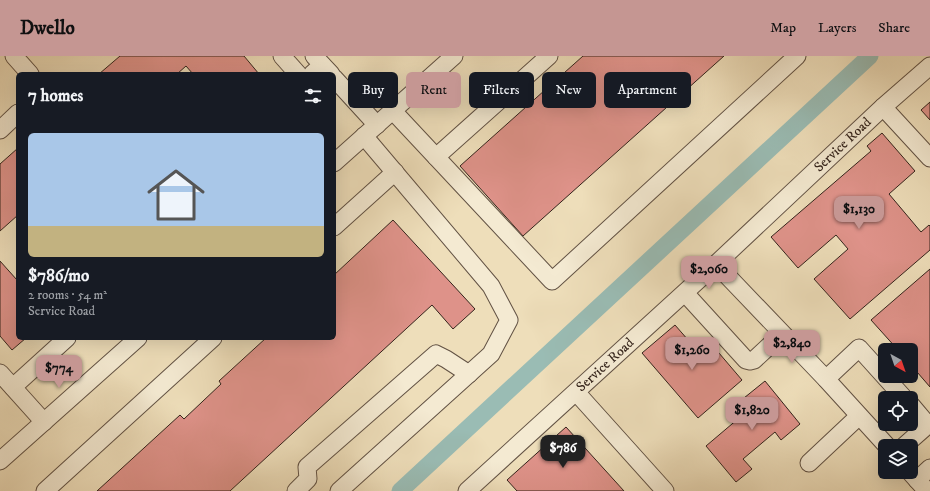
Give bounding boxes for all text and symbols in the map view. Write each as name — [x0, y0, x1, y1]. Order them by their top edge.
text: Dwello — [20, 17, 75, 40]
text: Map — [770, 19, 796, 37]
text: Layers — [818, 19, 856, 37]
text: Share — [878, 19, 910, 37]
chip: Buy — [348, 72, 398, 108]
chip: Rent — [406, 72, 461, 108]
chip: Filters — [469, 72, 534, 108]
chip: New — [542, 72, 596, 108]
chip: Apartment — [604, 72, 691, 108]
text: 7 homes — [28, 85, 83, 107]
icon: filters — [302, 85, 324, 107]
street label: Service Road — [810, 113, 875, 176]
icon: home — [140, 159, 212, 231]
pin: $1,130 — [826, 196, 892, 230]
text: $1,130 — [843, 201, 875, 217]
pin: $2,060 — [676, 256, 742, 290]
text: $2,060 — [690, 261, 728, 277]
text: $786/mo — [28, 265, 89, 287]
text: 2 rooms · 54 m² — [28, 287, 107, 303]
text: Service Road — [28, 303, 95, 319]
pin: $2,840 — [759, 330, 825, 364]
street label: Service Road — [572, 334, 638, 396]
text: $2,840 — [773, 335, 811, 351]
pin: $1,260 — [659, 337, 725, 371]
text: $1,260 — [674, 342, 710, 358]
north arrow — [878, 343, 918, 383]
map controls — [878, 343, 918, 479]
pin: $774 — [35, 355, 83, 389]
text: $774 — [45, 360, 73, 376]
button: locate — [878, 391, 918, 431]
pin: $1,820 — [719, 397, 785, 431]
text: $1,820 — [734, 402, 770, 418]
pin: $786 — [539, 435, 587, 469]
button: layers — [878, 439, 918, 479]
text: $786 — [549, 440, 577, 456]

